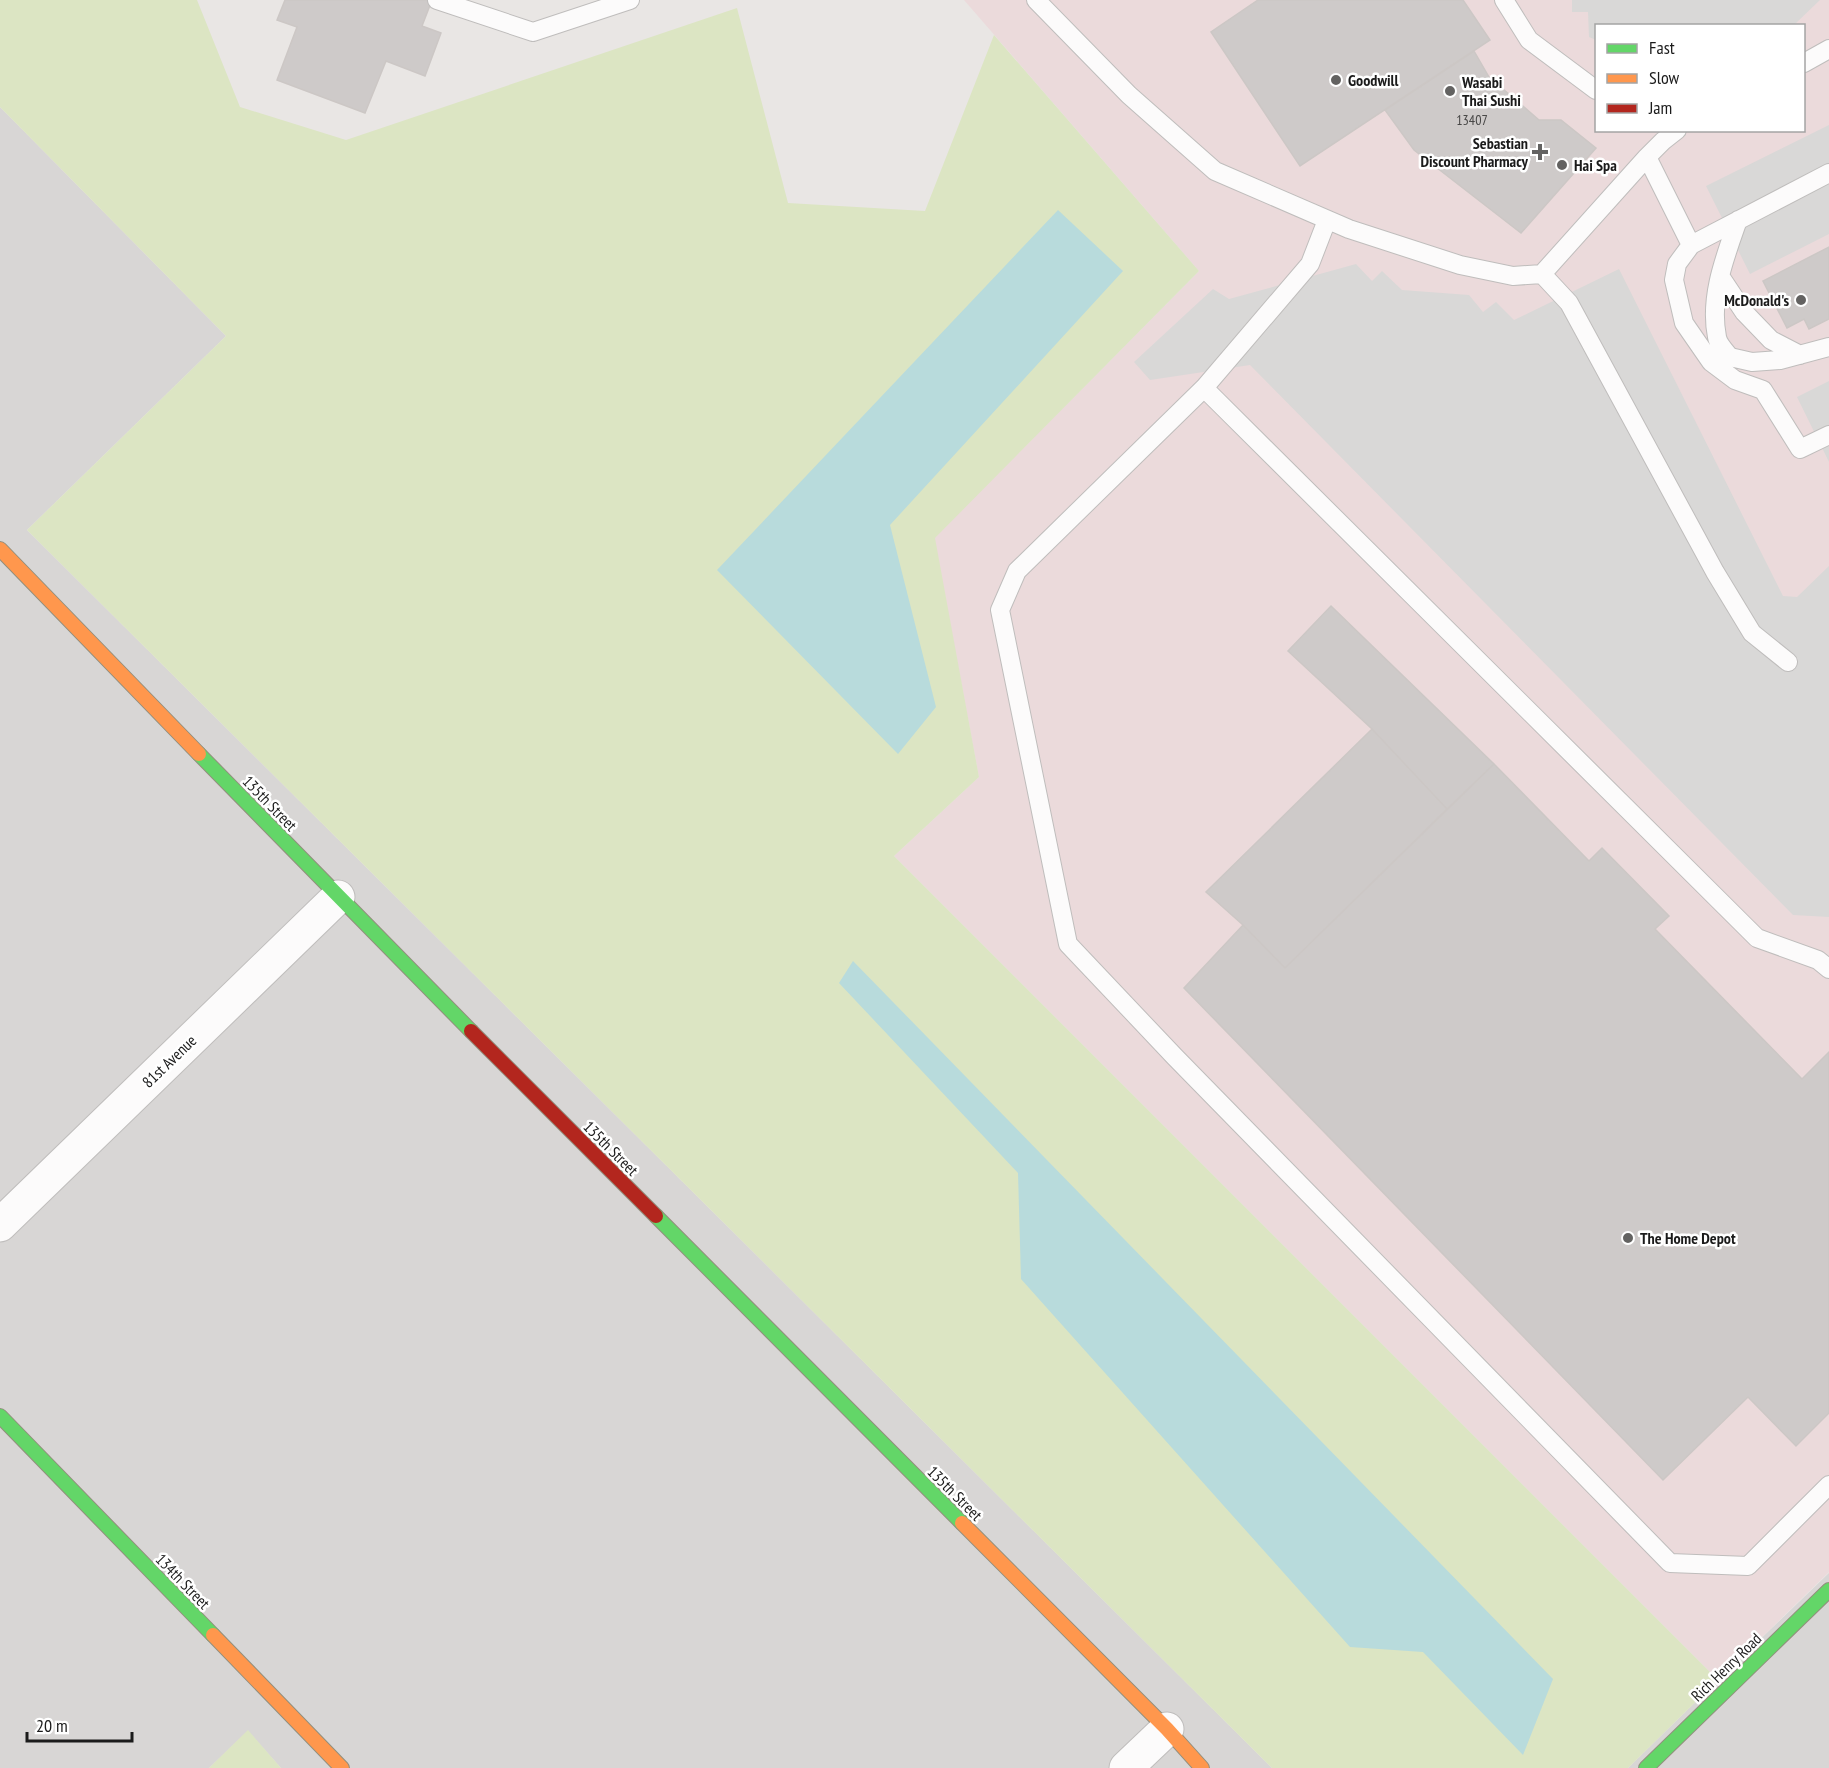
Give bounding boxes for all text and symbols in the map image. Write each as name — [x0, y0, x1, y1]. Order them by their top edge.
legend — [1595, 24, 1805, 132]
text: Fast — [1649, 36, 1675, 59]
text: Slow — [1649, 66, 1680, 89]
place label: Goodwill — [1348, 70, 1398, 90]
place label: Wasabi Thai Sushi — [1461, 72, 1521, 110]
marker: Goodwill — [1329, 73, 1343, 87]
marker: Wasabi Thai Sushi — [1443, 84, 1457, 98]
text: Jam — [1648, 96, 1672, 119]
house number: 13407 — [1456, 111, 1488, 129]
place label: Sebastian Discount Pharmacy — [1420, 133, 1529, 171]
marker: Sebastian Discount Pharmacy — [1533, 145, 1547, 159]
place label: Hai Spa — [1574, 155, 1617, 175]
marker: Hai Spa — [1555, 158, 1569, 172]
place label: McDonald's — [1724, 290, 1789, 310]
marker: McDonald's — [1794, 293, 1808, 307]
street label: 135th Street — [239, 771, 302, 835]
street label: 81st Avenue — [138, 1030, 200, 1092]
street label: 135th Street — [579, 1116, 643, 1180]
place label: The Home Depot — [1640, 1228, 1736, 1248]
marker: The Home Depot — [1621, 1231, 1635, 1245]
street label: 135th Street — [923, 1461, 987, 1525]
street label: 134th Street — [152, 1549, 215, 1613]
street label: Rich Henry Road — [1687, 1628, 1765, 1705]
scale bar — [27, 1705, 132, 1743]
text: 20 m — [36, 1714, 68, 1737]

